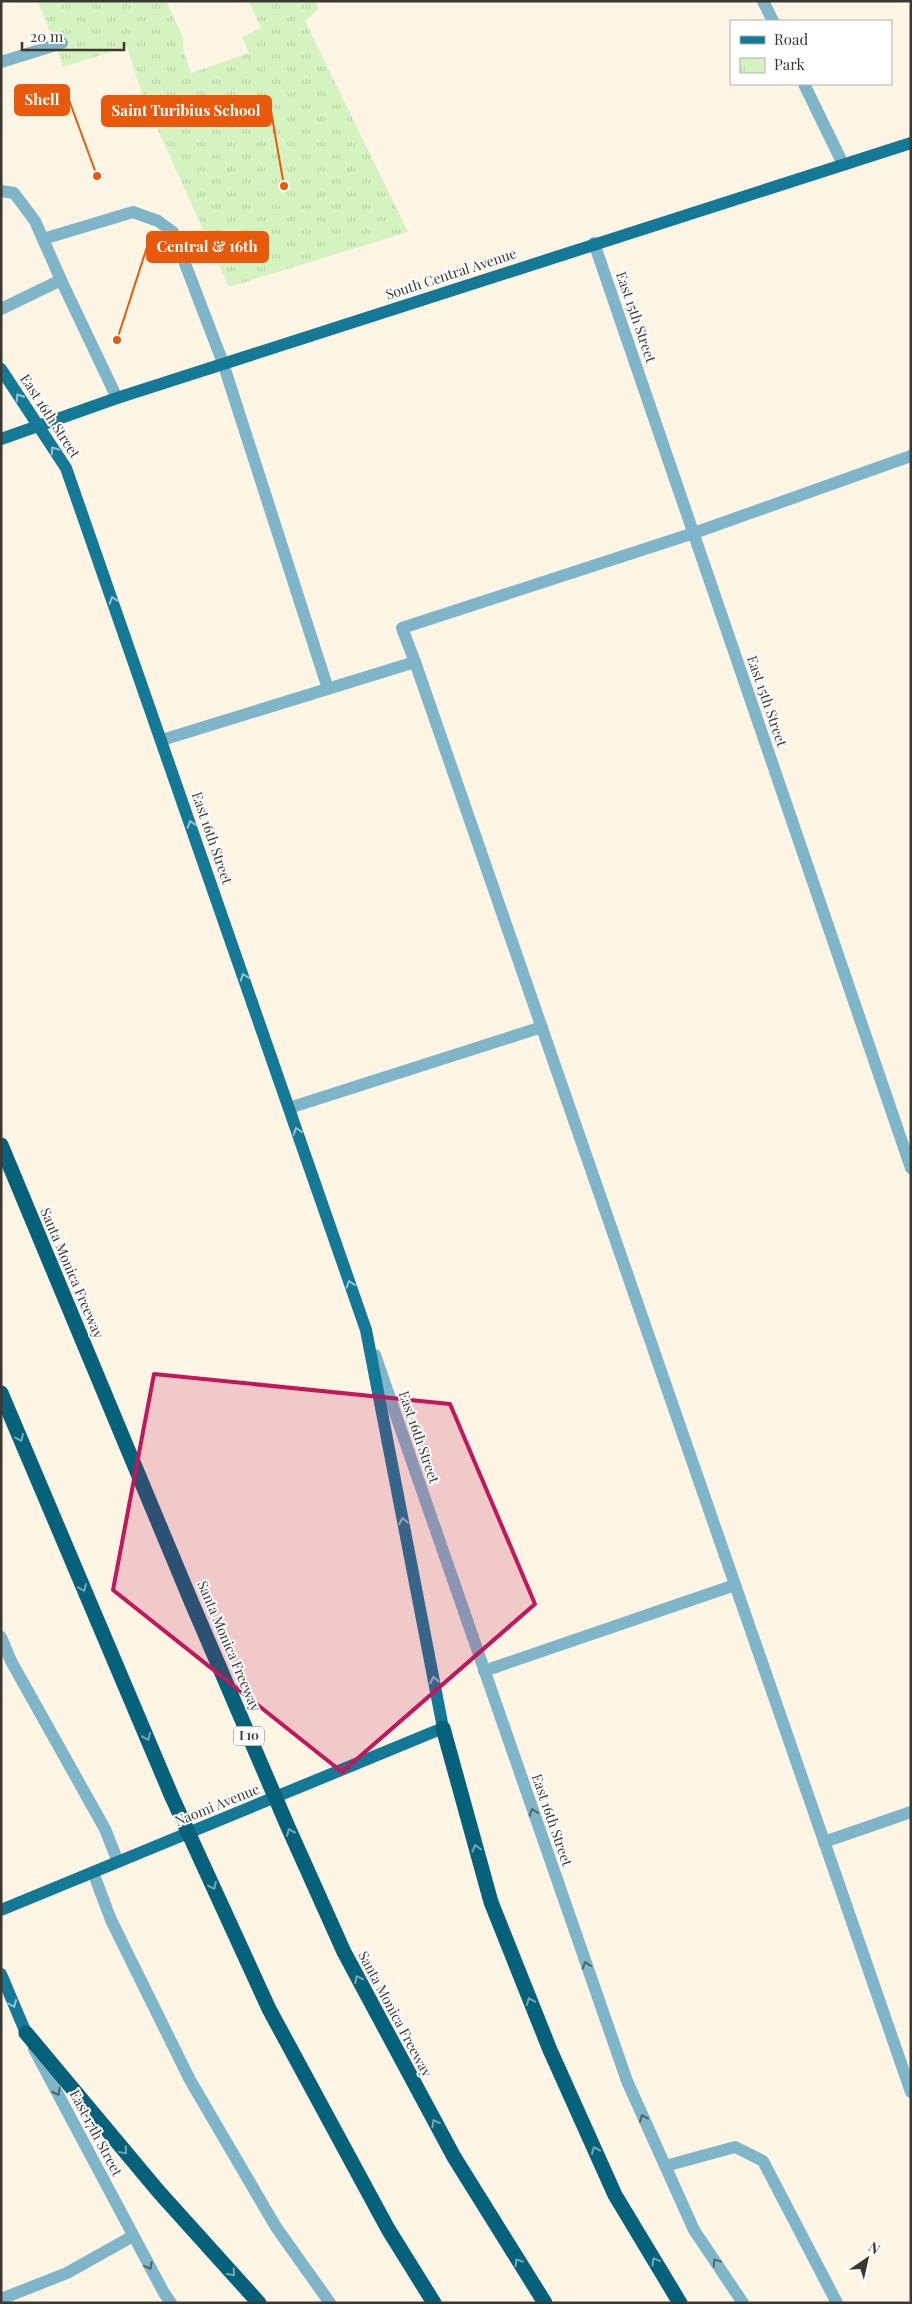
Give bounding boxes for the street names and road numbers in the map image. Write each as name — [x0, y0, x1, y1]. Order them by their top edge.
street label: South Central Avenue — [383, 243, 519, 304]
street label: East 15th Street — [612, 269, 661, 366]
street label: East 16th Street — [16, 370, 85, 462]
street label: East 15th Street — [743, 653, 792, 750]
street label: East 16th Street — [188, 789, 238, 888]
street label: Santa Monica Freeway — [36, 1205, 109, 1341]
street label: East 16th Street — [395, 1388, 445, 1487]
street label: Santa Monica Freeway — [193, 1578, 266, 1714]
road number: I 10 — [234, 1726, 264, 1745]
street label: East 16th Street — [528, 1771, 578, 1870]
street label: Naomi Avenue — [172, 1779, 262, 1830]
street label: Santa Monica Freeway — [354, 1948, 437, 2080]
street label: East 17th Street — [66, 2086, 128, 2180]

